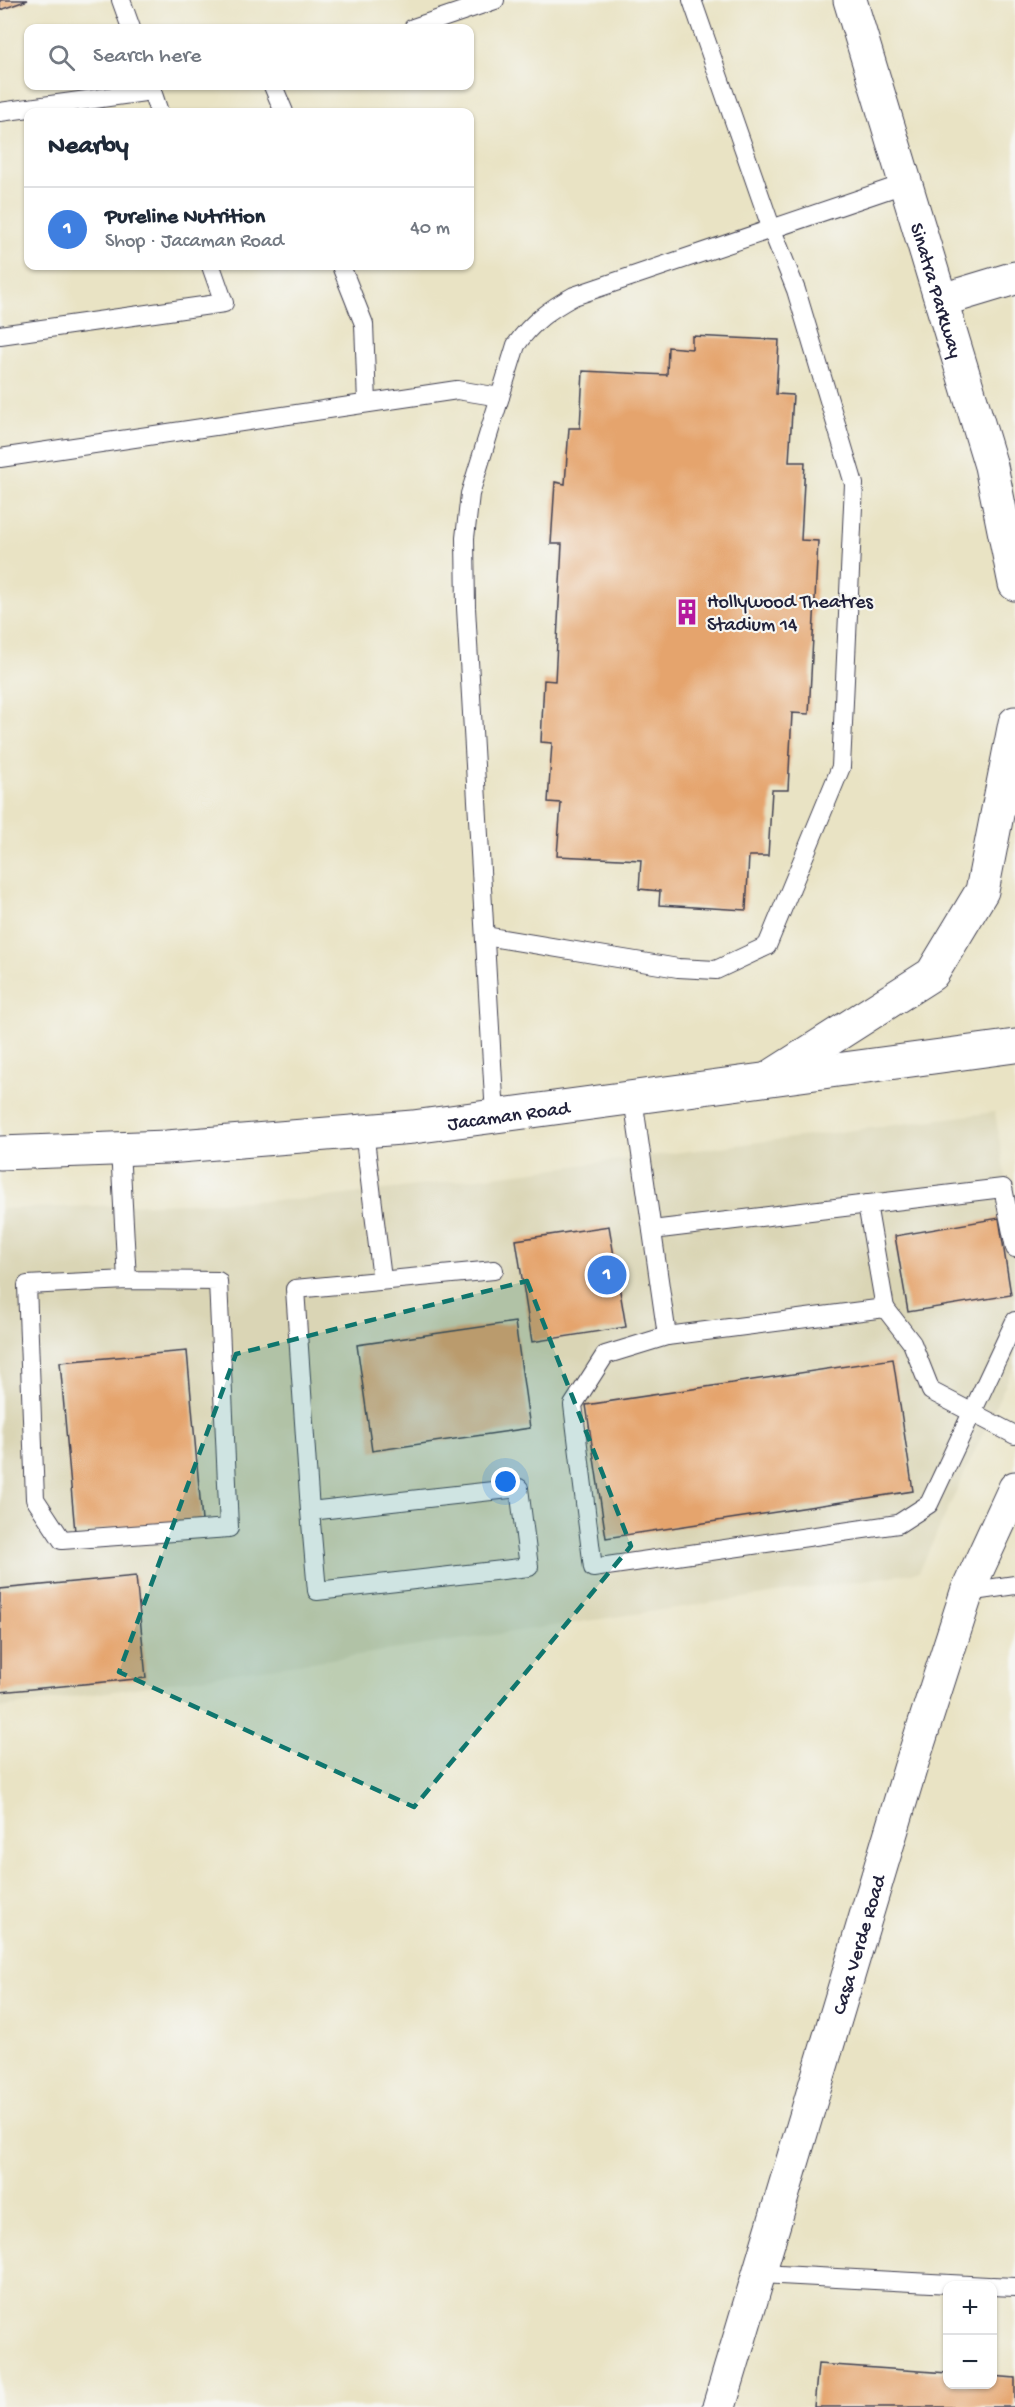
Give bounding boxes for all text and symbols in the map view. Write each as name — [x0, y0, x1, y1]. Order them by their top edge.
search box — [24, 24, 474, 90]
icon: search — [45, 41, 78, 74]
text: Search here — [93, 44, 201, 70]
text: Nearby — [48, 132, 129, 163]
text: Pureline Nutrition — [105, 205, 265, 231]
text: 1 — [63, 218, 72, 241]
text: 40 m — [410, 218, 450, 241]
street label: Sinatra Parkway — [903, 221, 966, 362]
text: Shop · Jacaman Road — [105, 231, 284, 254]
place label: Hollywood Theatres Stadium 14 — [707, 592, 874, 638]
building icon: Hollywood Theatres Stadium 14 — [672, 597, 702, 627]
street label: Jacaman Road — [446, 1098, 573, 1137]
pin: 1 — [588, 1252, 626, 1298]
your location — [491, 1467, 520, 1496]
street label: Casa Verde Road — [829, 1871, 893, 2018]
map controls — [943, 2281, 997, 2389]
button: + — [943, 2281, 997, 2335]
button: − — [943, 2335, 997, 2389]

